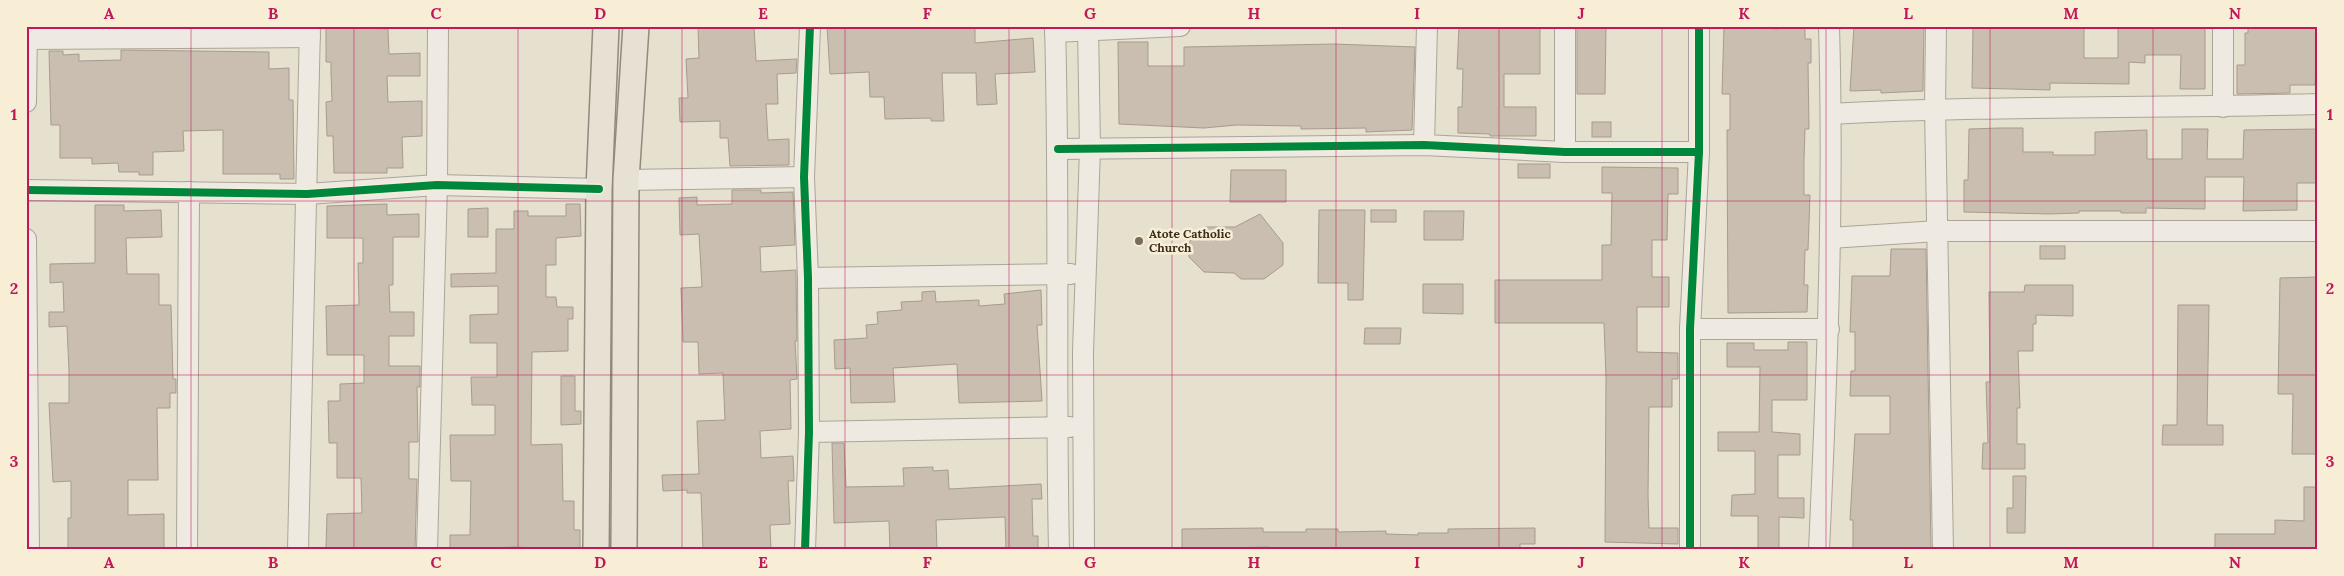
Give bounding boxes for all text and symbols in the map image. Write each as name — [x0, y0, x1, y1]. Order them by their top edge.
text: A — [104, 3, 115, 23]
text: B — [268, 3, 279, 23]
text: C — [430, 3, 442, 23]
text: D — [594, 3, 606, 23]
text: E — [758, 3, 768, 23]
text: F — [922, 3, 932, 23]
text: G — [1084, 3, 1096, 23]
text: H — [1248, 3, 1261, 23]
text: I — [1414, 3, 1420, 23]
text: J — [1577, 3, 1585, 23]
text: K — [1738, 3, 1750, 23]
text: L — [1903, 3, 1913, 23]
text: M — [2063, 3, 2079, 23]
text: N — [2229, 3, 2241, 23]
text: 1 — [11, 104, 17, 124]
text: 1 — [2327, 104, 2333, 124]
place label: Atote Catholic Church — [1149, 226, 1231, 255]
marker: Atote Catholic Church — [1133, 235, 1145, 247]
text: 2 — [10, 278, 18, 298]
text: 2 — [2326, 278, 2334, 298]
text: 3 — [10, 451, 19, 471]
text: 3 — [2326, 451, 2335, 471]
text: A — [104, 552, 115, 572]
text: B — [268, 552, 279, 572]
text: C — [430, 552, 442, 572]
text: D — [594, 552, 606, 572]
text: E — [758, 552, 768, 572]
text: F — [922, 552, 932, 572]
text: G — [1084, 552, 1096, 572]
text: H — [1248, 552, 1261, 572]
text: I — [1414, 552, 1420, 572]
text: J — [1577, 552, 1585, 572]
text: K — [1738, 552, 1750, 572]
text: L — [1903, 552, 1913, 572]
text: M — [2063, 552, 2079, 572]
text: N — [2229, 552, 2241, 572]

